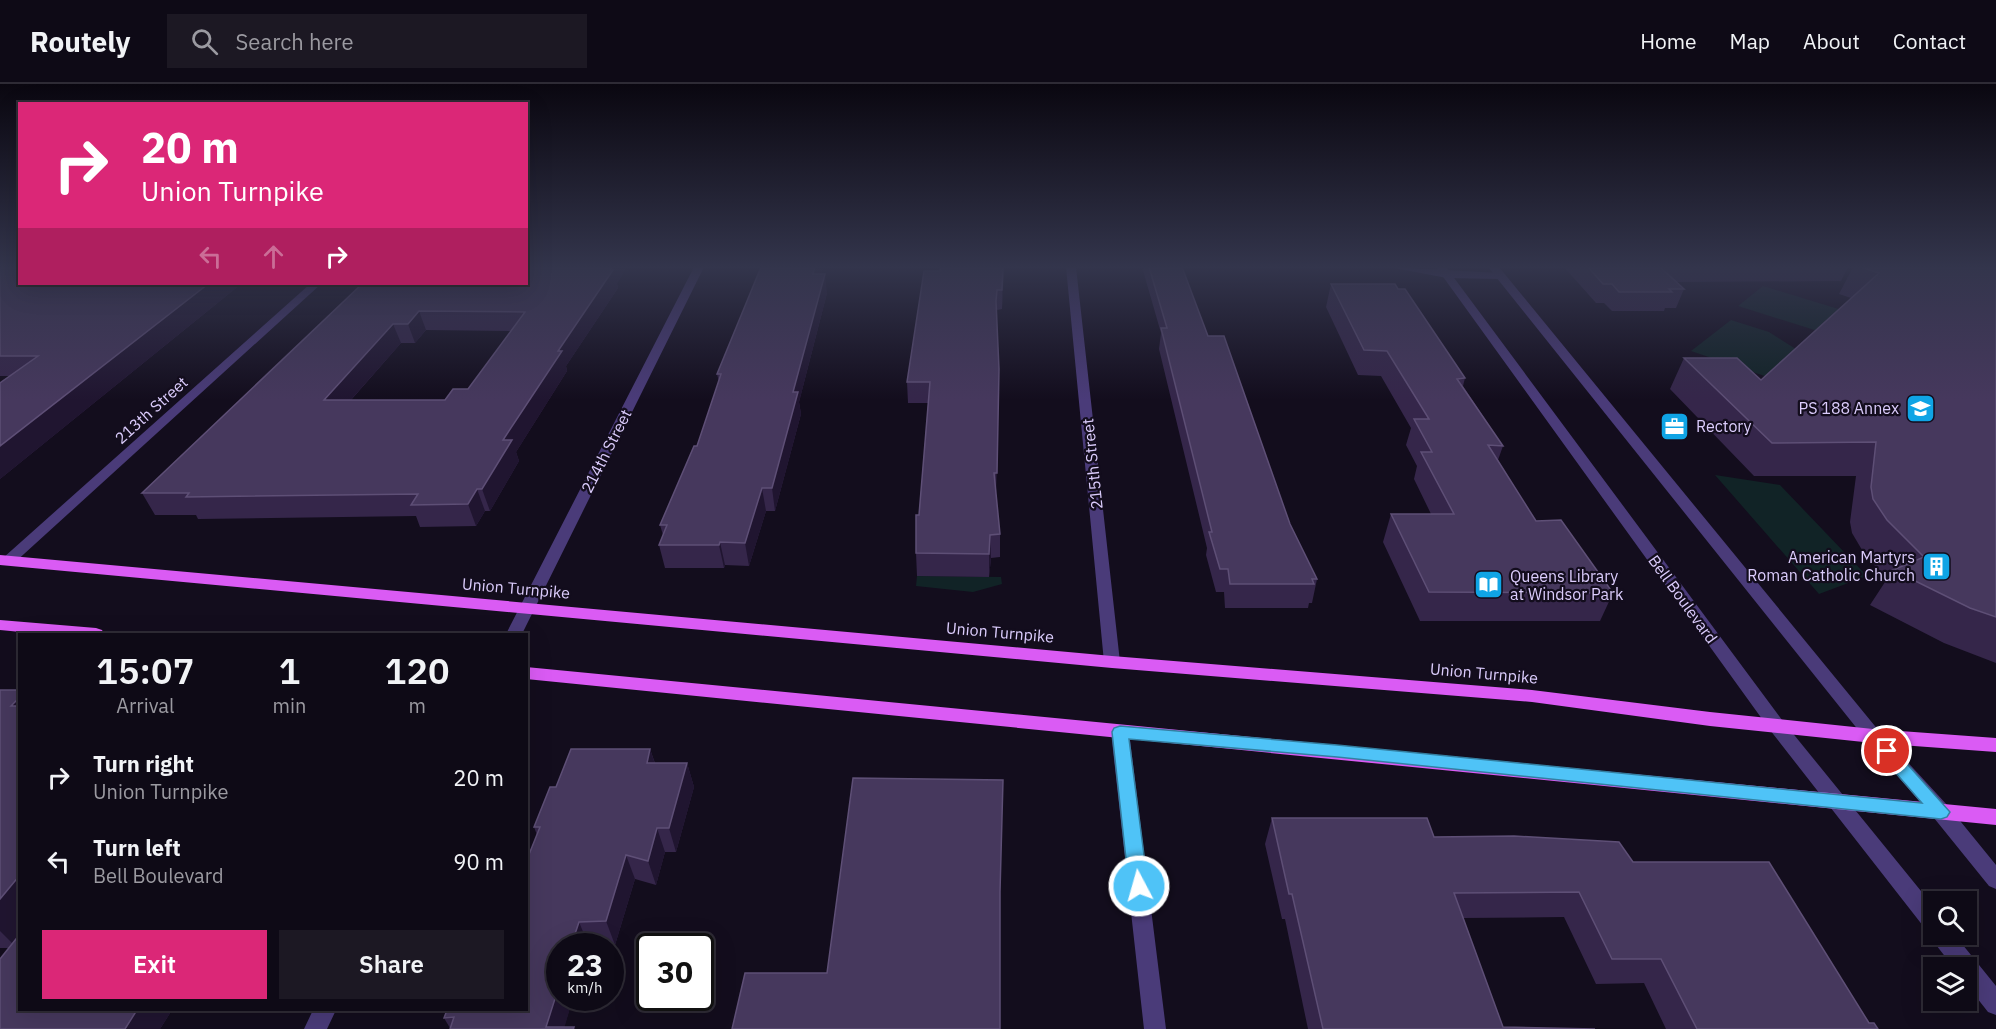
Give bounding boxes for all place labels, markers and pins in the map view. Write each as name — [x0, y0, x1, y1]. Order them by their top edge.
school or university icon: PS 188 Annex — [1904, 392, 1936, 424]
place label: PS 188 Annex — [1799, 398, 1899, 418]
office icon: Rectory — [1659, 410, 1691, 442]
place label: Rectory — [1696, 416, 1751, 436]
place label: American Martyrs Roman Catholic Church — [1747, 547, 1915, 585]
building icon: American Martyrs Roman Catholic Church — [1920, 550, 1952, 582]
place label: Queens Library at Windsor Park — [1510, 566, 1624, 604]
library icon: Queens Library at Windsor Park — [1473, 569, 1505, 601]
pin — [1861, 725, 1912, 776]

